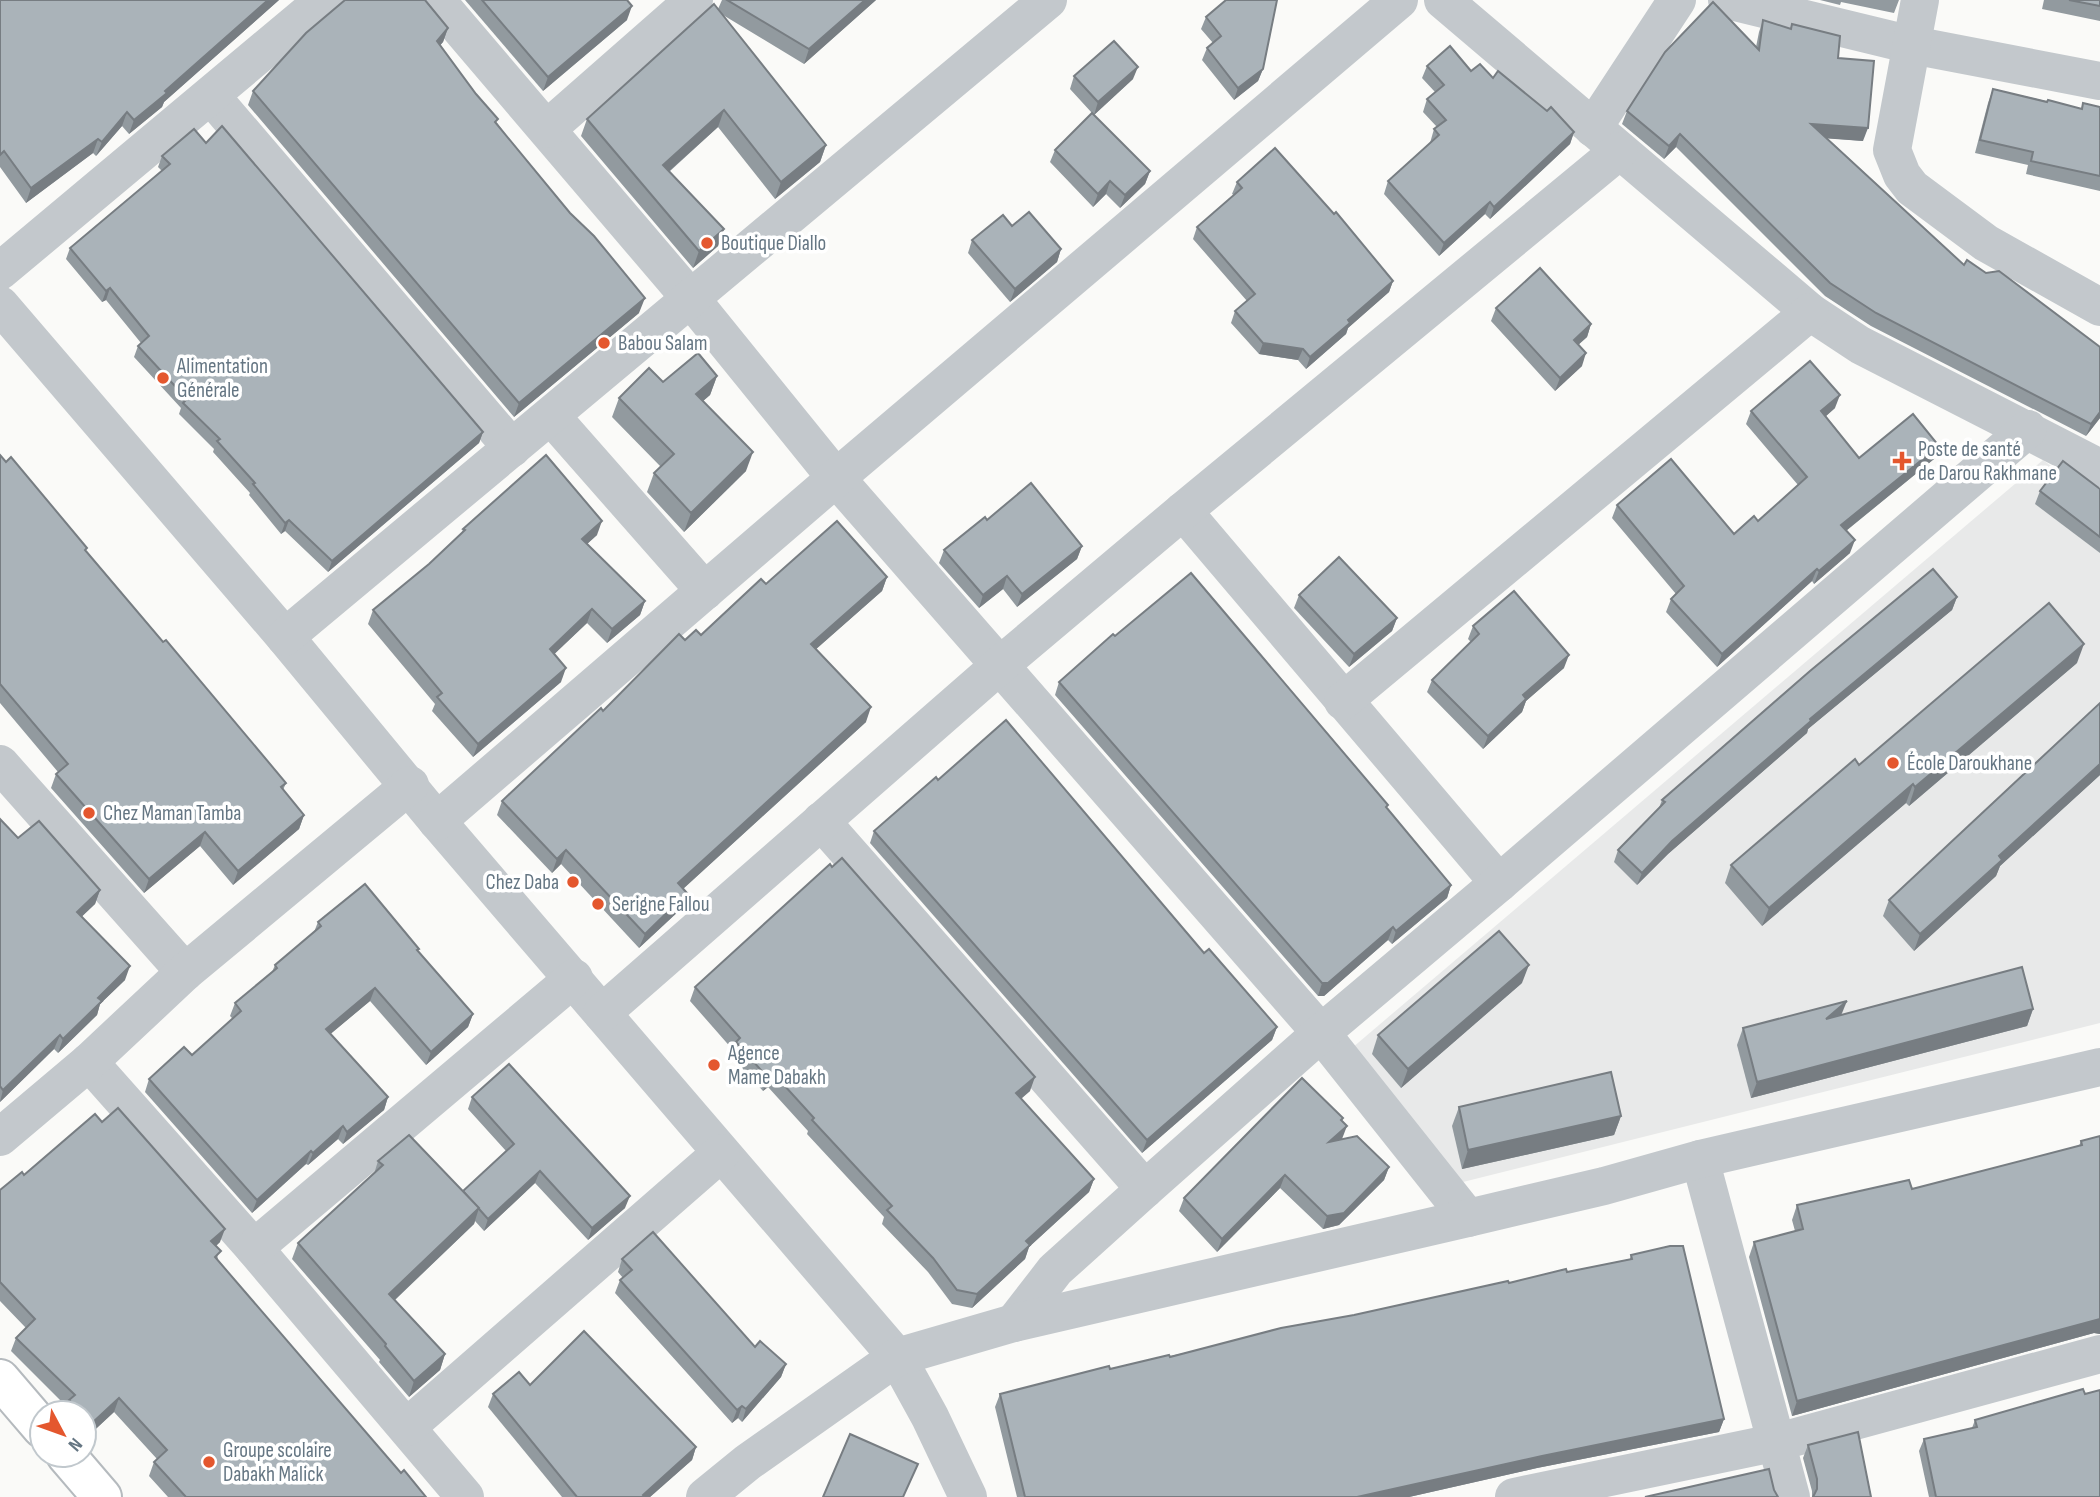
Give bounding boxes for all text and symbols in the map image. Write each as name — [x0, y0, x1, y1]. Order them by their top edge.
place label: Boutique Diallo — [721, 231, 826, 256]
marker: Boutique Diallo — [699, 235, 715, 251]
place label: Babou Salam — [618, 331, 708, 356]
marker: Babou Salam — [596, 335, 612, 351]
place label: Alimentation Générale — [176, 354, 268, 403]
marker: Alimentation Générale — [155, 370, 171, 386]
place label: Poste de santé de Darou Rakhmane — [1918, 437, 2057, 486]
marker: Poste de santé de Darou Rakhmane — [1892, 451, 1912, 471]
place label: École Daroukhane — [1907, 751, 2032, 776]
marker: École Daroukhane — [1885, 755, 1901, 771]
place label: Chez Maman Tamba — [103, 801, 241, 826]
marker: Chez Maman Tamba — [81, 805, 97, 821]
place label: Chez Daba — [485, 870, 559, 895]
marker: Chez Daba — [565, 874, 581, 890]
place label: Serigne Fallou — [612, 892, 709, 917]
marker: Serigne Fallou — [590, 896, 606, 912]
place label: Agence Mame Dabakh — [727, 1041, 826, 1090]
marker: Agence Mame Dabakh — [706, 1057, 722, 1073]
north arrow — [28, 1399, 98, 1469]
text: N — [63, 1433, 87, 1456]
place label: Groupe scolaire Dabakh Malick — [223, 1438, 332, 1487]
marker: Groupe scolaire Dabakh Malick — [201, 1454, 217, 1470]

